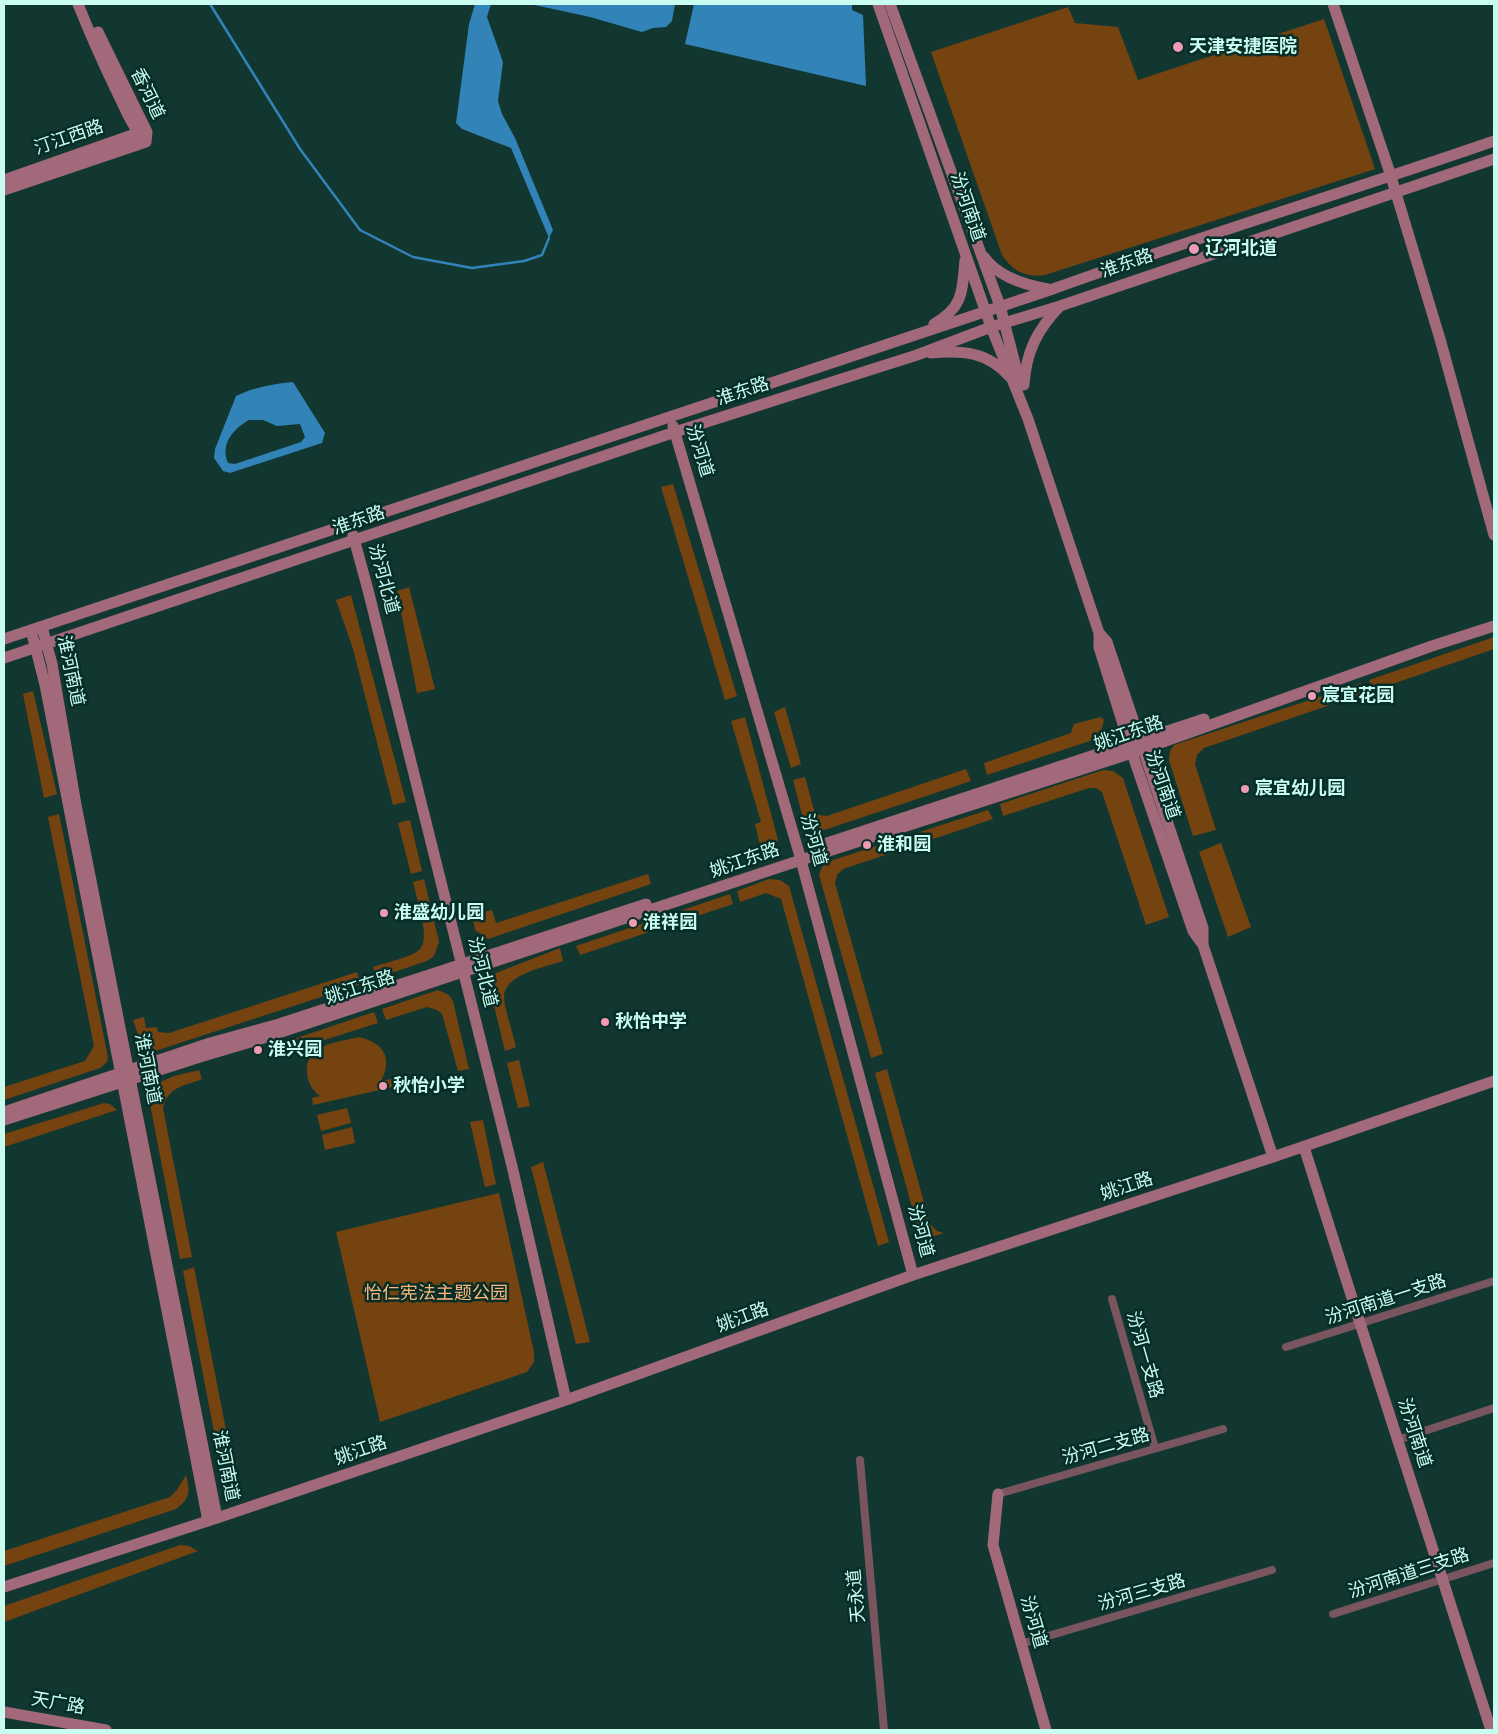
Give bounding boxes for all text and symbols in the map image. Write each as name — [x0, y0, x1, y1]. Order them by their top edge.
place label: 天津安捷医院 — [1189, 36, 1297, 58]
marker: 天津安捷医院 — [1171, 40, 1185, 54]
street label: 香河道 — [125, 65, 169, 123]
street label: 汀江西路 — [31, 116, 107, 160]
street label: 汾河南道 — [945, 169, 989, 245]
place label: 辽河北道 — [1205, 238, 1277, 260]
marker: 辽河北道 — [1187, 242, 1201, 256]
street label: 淮东路 — [1098, 245, 1156, 283]
street label: 淮东路 — [714, 373, 772, 411]
street label: 汾河道 — [681, 422, 717, 480]
street label: 淮东路 — [330, 502, 388, 540]
street label: 汾河北道 — [363, 541, 403, 617]
street label: 淮河南道 — [52, 634, 88, 708]
place label: 宸宜花园 — [1322, 685, 1394, 707]
marker: 宸宜花园 — [1306, 690, 1318, 702]
street label: 姚江东路 — [1091, 712, 1167, 756]
street label: 汾河南道 — [1140, 747, 1184, 823]
place label: 宸宜幼儿园 — [1255, 778, 1345, 800]
marker: 宸宜幼儿园 — [1239, 783, 1251, 795]
street label: 汾河道 — [795, 811, 831, 869]
place label: 淮和园 — [877, 834, 931, 856]
street label: 姚江东路 — [707, 839, 783, 883]
marker: 淮和园 — [861, 839, 873, 851]
place label: 淮盛幼儿园 — [394, 902, 484, 924]
marker: 淮盛幼儿园 — [378, 907, 390, 919]
place label: 淮祥园 — [643, 912, 697, 934]
marker: 淮祥园 — [627, 917, 639, 929]
street label: 汾河北道 — [463, 934, 501, 1010]
street label: 姚江东路 — [322, 967, 398, 1009]
place label: 秋怡中学 — [615, 1011, 687, 1033]
marker: 秋怡中学 — [599, 1016, 611, 1028]
street label: 淮河南道 — [130, 1032, 164, 1106]
place label: 淮兴园 — [268, 1039, 322, 1061]
marker: 淮兴园 — [252, 1044, 264, 1056]
place label: 秋怡小学 — [393, 1075, 465, 1097]
marker: 秋怡小学 — [377, 1080, 389, 1092]
street label: 姚江路 — [1098, 1168, 1156, 1206]
street label: 汾河道 — [903, 1202, 937, 1260]
street label: 汾河南道一支路 — [1323, 1270, 1449, 1330]
park label: 怡仁宪法主题公园 — [364, 1283, 508, 1305]
street label: 姚江路 — [714, 1299, 772, 1337]
street label: 汾河一支路 — [1121, 1309, 1167, 1401]
street label: 汾河南道 — [1393, 1395, 1435, 1471]
street label: 汾河二支路 — [1060, 1424, 1152, 1470]
street label: 淮河南道 — [208, 1429, 242, 1503]
street label: 姚江路 — [332, 1432, 390, 1470]
street label: 汾河南道三支路 — [1346, 1544, 1472, 1604]
street label: 天永道 — [844, 1568, 870, 1624]
street label: 汾河三支路 — [1096, 1570, 1188, 1616]
street label: 汾河道 — [1015, 1593, 1051, 1651]
street label: 天广路 — [30, 1689, 86, 1719]

